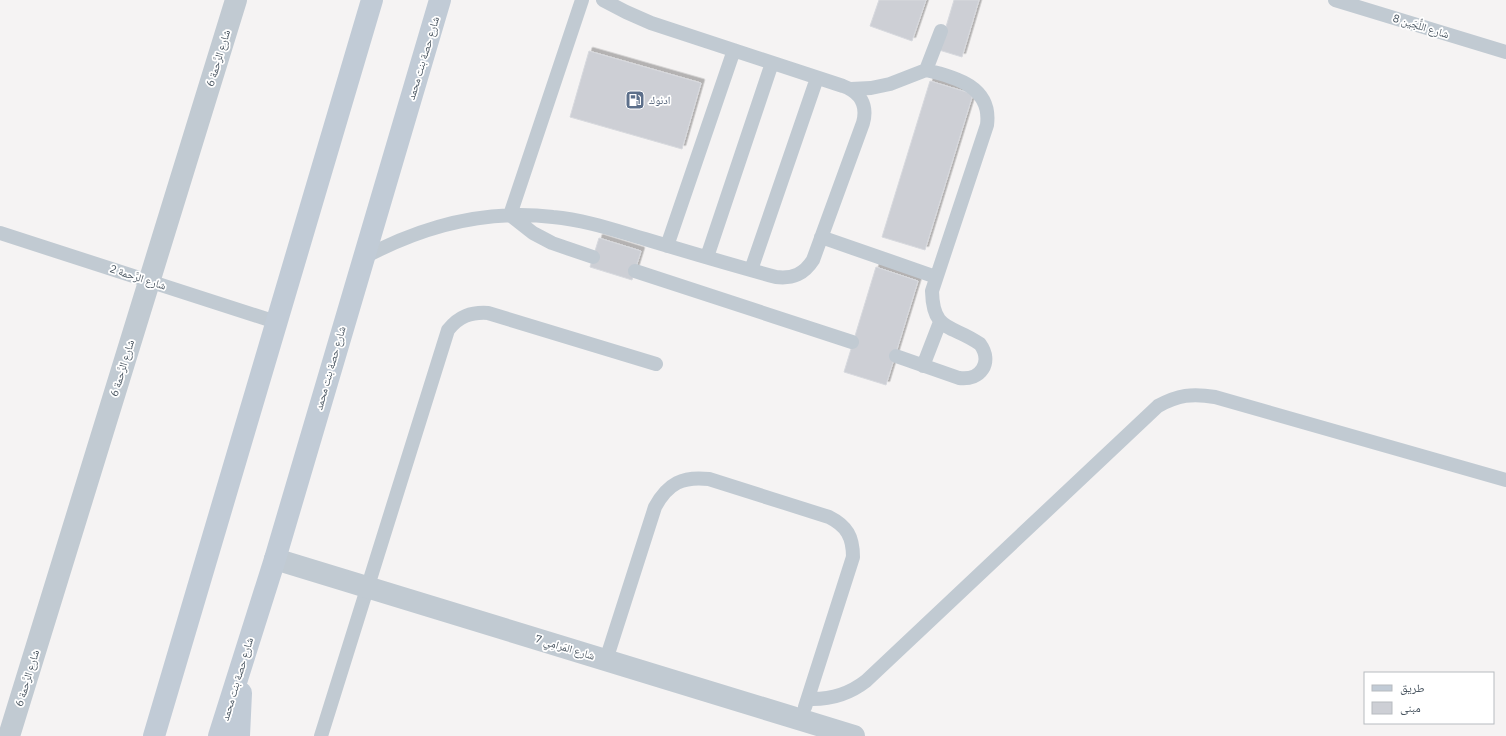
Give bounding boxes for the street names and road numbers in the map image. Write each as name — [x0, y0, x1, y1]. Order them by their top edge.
street label: شارع اللُّجَين 8 — [1391, 10, 1451, 41]
street label: شارع حصة بنت محمد — [404, 15, 442, 101]
street label: شارع الرَّحمة 6 — [203, 28, 233, 88]
street label: شارع الرَّحمة 2 — [108, 261, 168, 293]
street label: شارع حصة بنت محمد — [311, 324, 349, 412]
street label: شارع الرَّحمة 6 — [107, 338, 137, 398]
street label: شارع المَرامِي 7 — [533, 631, 597, 664]
street label: شارع حصة بنت محمد — [218, 636, 256, 722]
street label: شارع الرَّحمة 6 — [12, 648, 42, 708]

